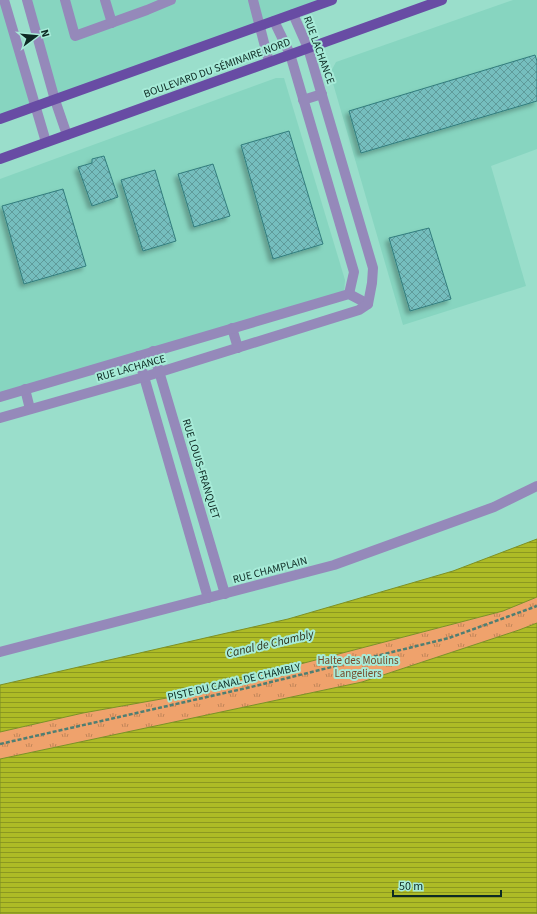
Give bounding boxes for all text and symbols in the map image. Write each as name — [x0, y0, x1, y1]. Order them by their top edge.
street label: RUE LACHANCE — [300, 14, 338, 86]
north arrow — [16, 16, 56, 56]
text: N — [37, 28, 53, 39]
street label: BOULEVARD DU SÉMINAIRE NORD — [142, 34, 293, 102]
street label: RUE LACHANCE — [95, 351, 167, 385]
street label: RUE LOUIS-FRANQUET — [179, 417, 223, 521]
street label: RUE CHAMPLAIN — [231, 553, 309, 587]
water label: Canal de Chambly — [225, 626, 316, 662]
park label: Halte des Moulins Langeliers — [317, 653, 399, 681]
street label: PISTE DU CANAL DE CHAMBLY — [166, 659, 303, 705]
scale bar — [393, 872, 501, 898]
text: 50 m — [399, 878, 423, 895]

